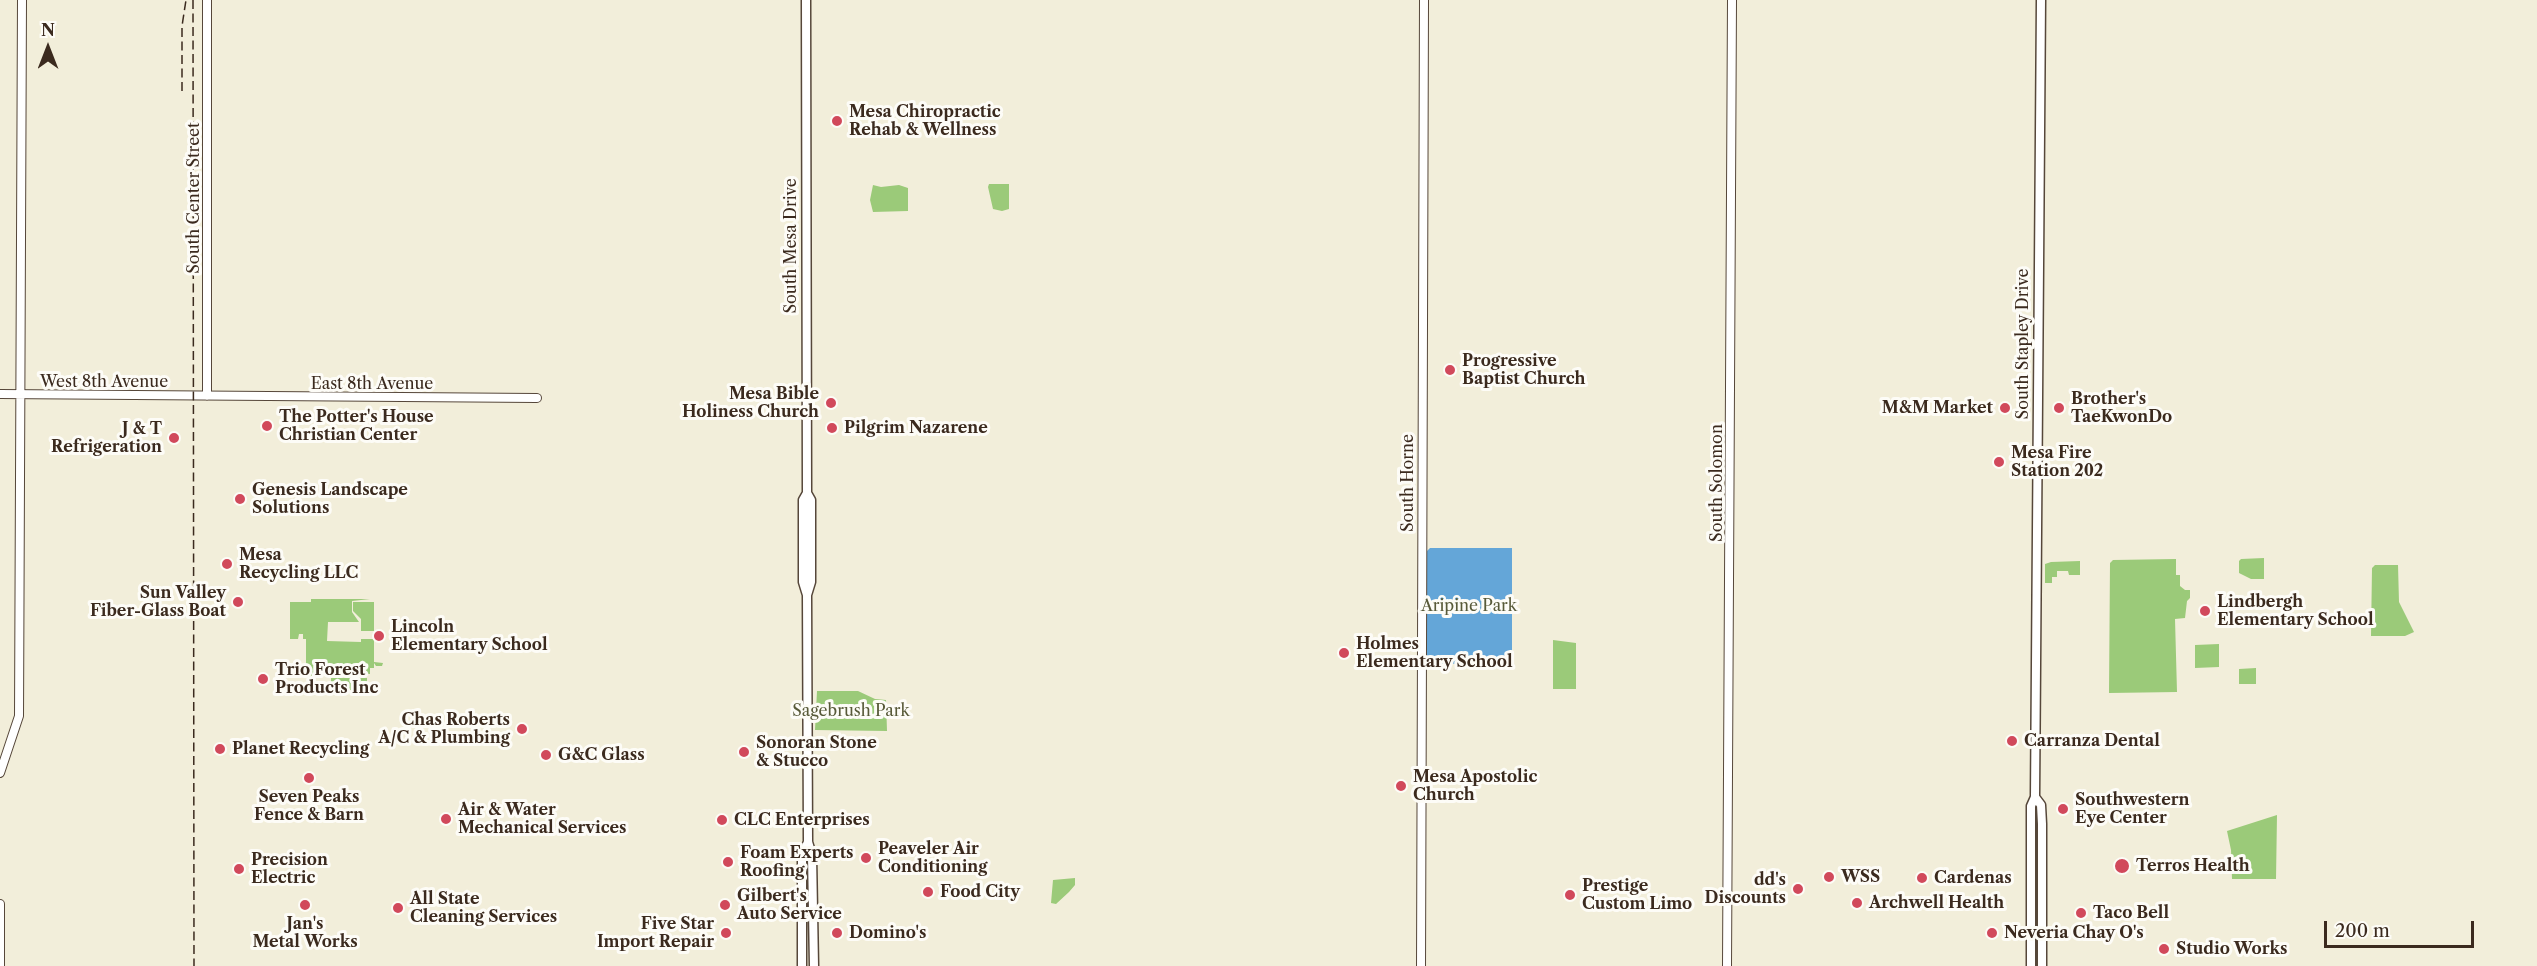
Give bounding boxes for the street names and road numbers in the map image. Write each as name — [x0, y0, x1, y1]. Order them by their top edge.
street label: South Center Street — [184, 122, 204, 274]
street label: South Mesa Drive — [781, 178, 801, 314]
street label: South Stapley Drive — [2013, 269, 2033, 419]
street label: West 8th Avenue — [40, 372, 168, 392]
street label: East 8th Avenue — [311, 374, 433, 394]
street label: South Solomon — [1707, 424, 1727, 542]
street label: South Horne — [1398, 434, 1418, 532]

